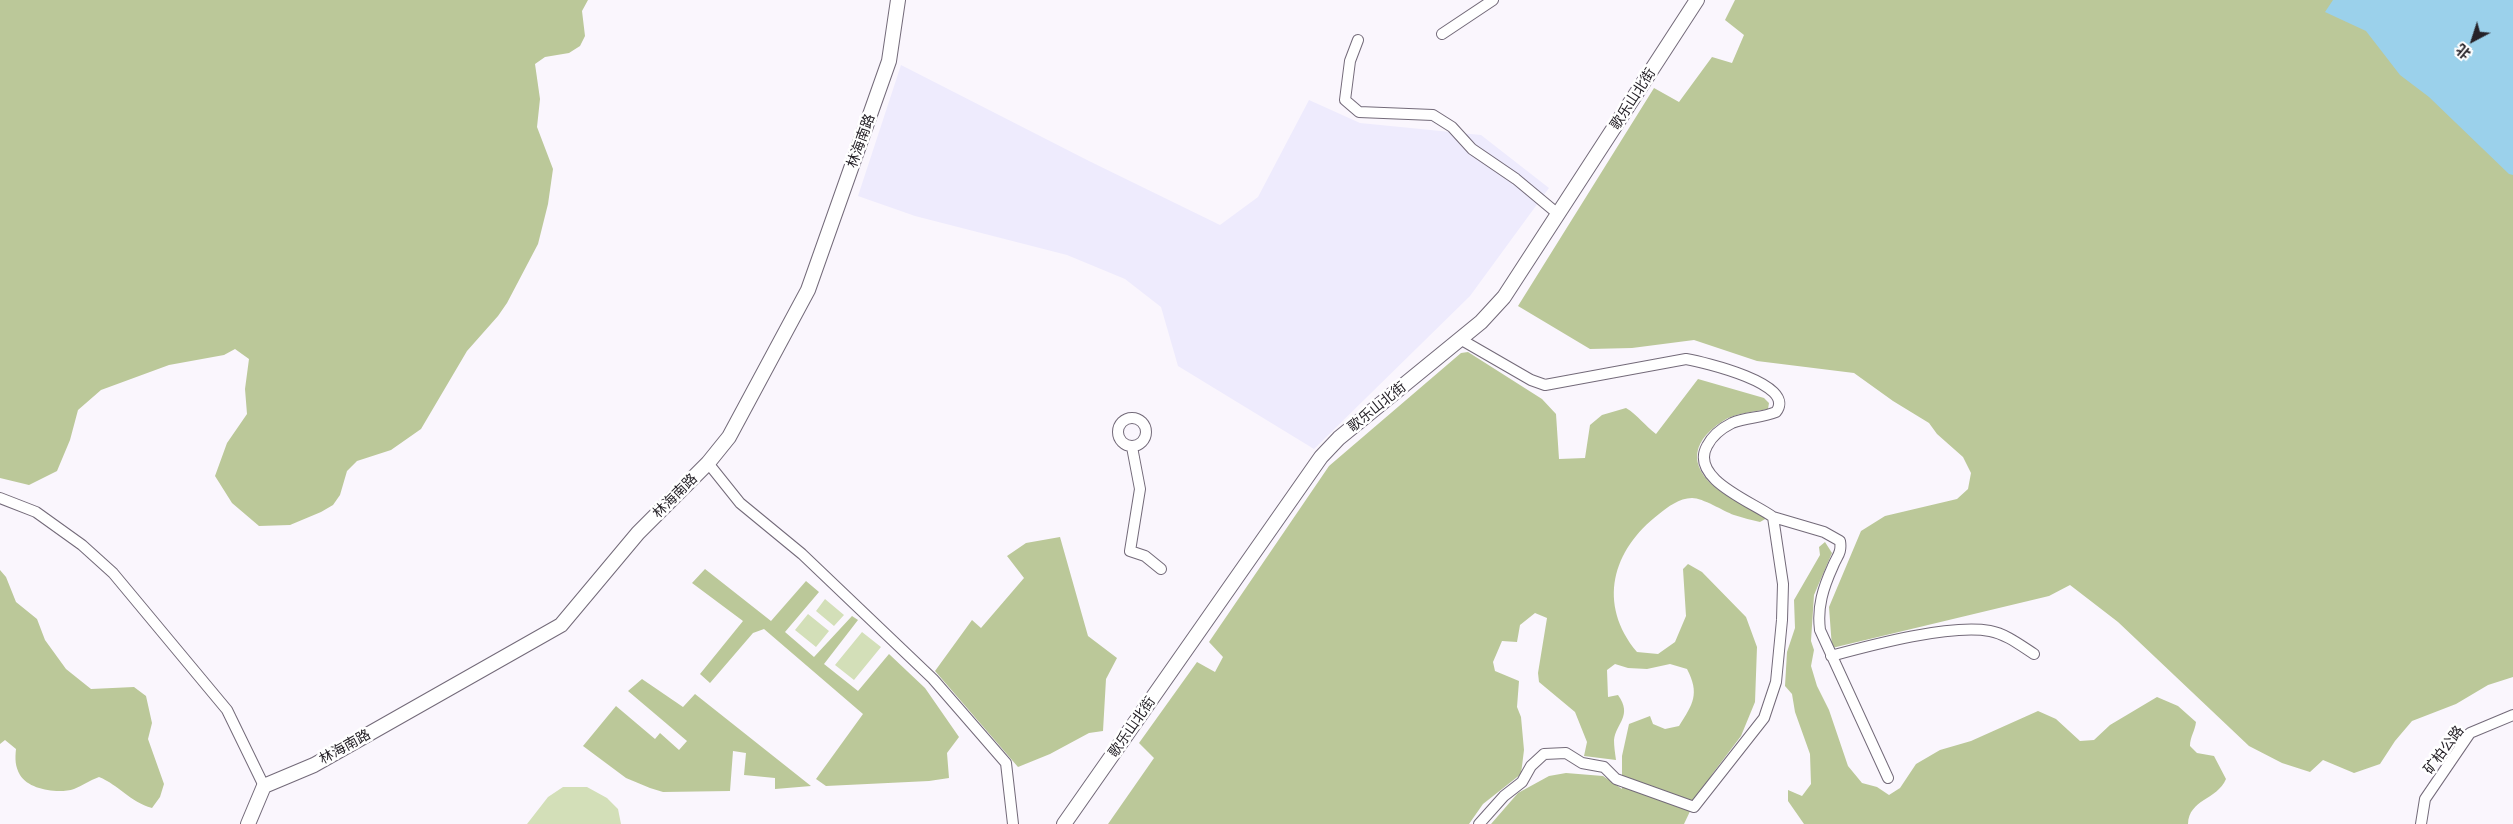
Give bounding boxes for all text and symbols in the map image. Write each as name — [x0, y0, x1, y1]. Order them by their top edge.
north arrow — [2448, 15, 2498, 65]
text: 北 — [2453, 41, 2474, 62]
street label: 歌乐山北街 — [1607, 65, 1659, 133]
street label: 林海南路 — [844, 112, 878, 170]
street label: 歌乐山北街 — [1345, 378, 1409, 436]
street label: 林海南路 — [649, 470, 701, 522]
street label: 歌乐山北街 — [1105, 694, 1159, 760]
street label: 矿柏公路 — [2420, 723, 2468, 777]
street label: 林海南路 — [316, 726, 374, 768]

